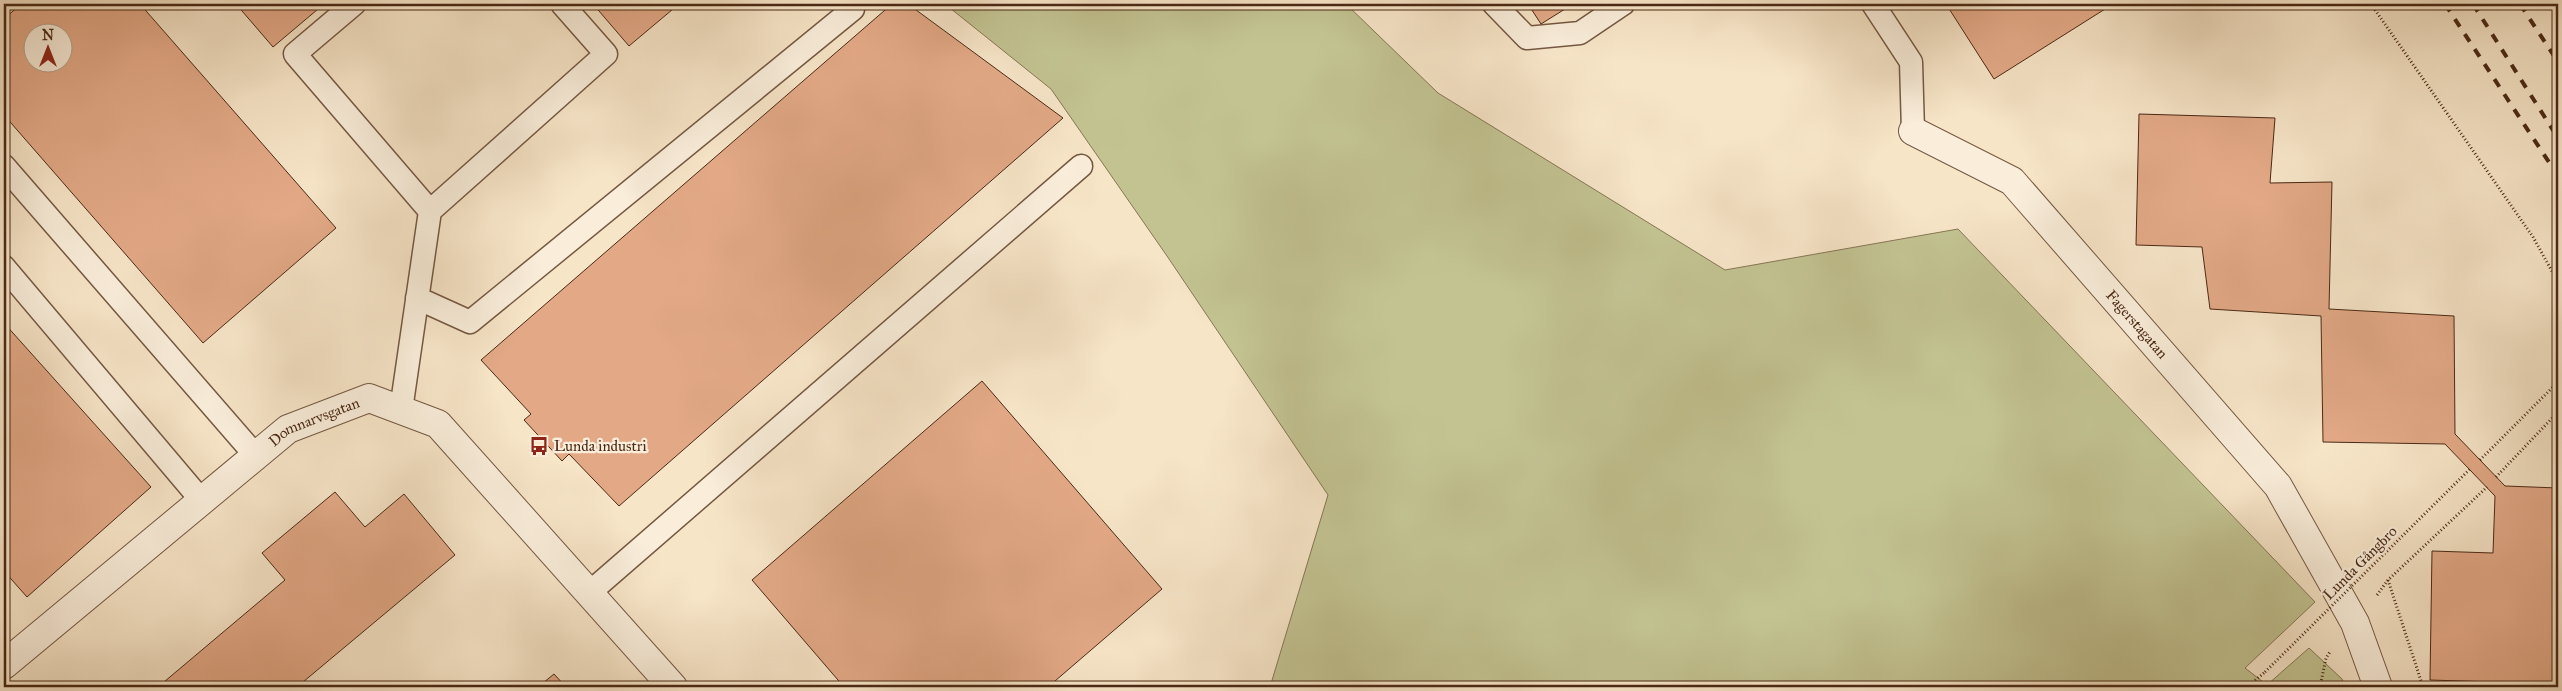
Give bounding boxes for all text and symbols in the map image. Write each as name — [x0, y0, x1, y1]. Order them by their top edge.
north arrow — [22, 22, 72, 72]
text: N — [42, 27, 54, 44]
street label: Fagerstagatan — [2102, 286, 2172, 362]
street label: Domnarvsgatan — [265, 393, 362, 450]
bus stop icon: Lunda industri — [528, 435, 550, 457]
place label: Lunda industri — [554, 437, 647, 455]
street label: Lunda Gångbro — [2319, 522, 2401, 604]

